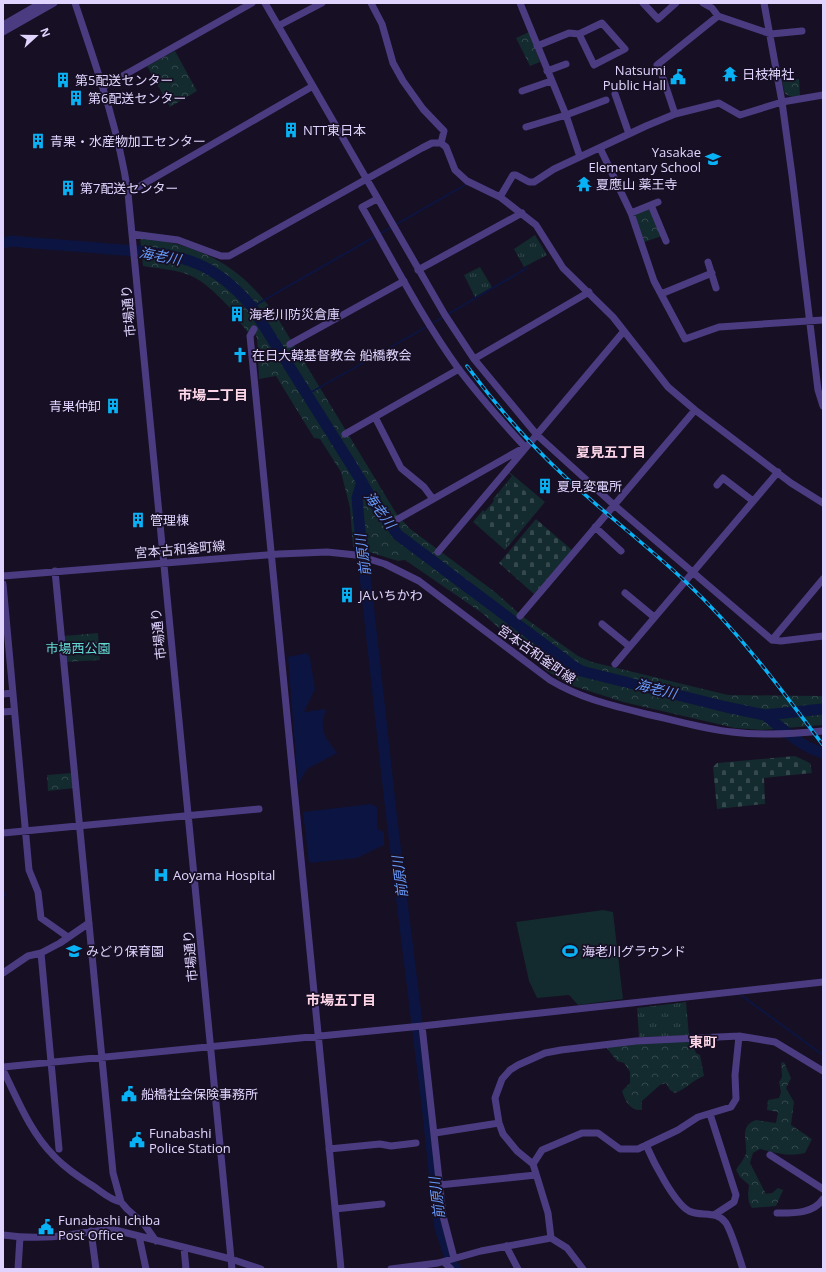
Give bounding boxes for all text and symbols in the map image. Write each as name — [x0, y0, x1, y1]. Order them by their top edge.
north arrow — [16, 16, 56, 56]
text: N — [37, 25, 54, 39]
place label: Natsumi Public Hall — [603, 61, 666, 94]
temple icon: 日枝神社 — [721, 65, 739, 83]
place label: 日枝神社 — [742, 65, 794, 83]
public building icon: Natsumi Public Hall — [669, 68, 687, 86]
building icon: 第5配送センター — [54, 71, 72, 89]
place label: 第5配送センター — [75, 71, 173, 89]
building icon: 第6配送センター — [67, 89, 85, 107]
place label: 第6配送センター — [88, 89, 186, 107]
building icon: NTT東日本 — [282, 121, 300, 139]
place label: NTT東日本 — [303, 121, 366, 139]
building icon: 青果・水産物加工センター — [29, 132, 47, 150]
place label: 青果・水産物加工センター — [50, 132, 206, 150]
place label: Yasakae Elementary School — [589, 143, 701, 176]
school or university icon: Yasakae Elementary School — [704, 150, 722, 168]
temple icon: 夏應山 薬王寺 — [575, 175, 593, 193]
place label: 夏應山 薬王寺 — [596, 175, 677, 193]
building icon: 第7配送センター — [59, 179, 77, 197]
place label: 第7配送センター — [80, 179, 178, 197]
water label: 海老川 — [138, 242, 184, 269]
street label: 市場通り — [117, 284, 139, 338]
building icon: 海老川防災倉庫 — [228, 305, 246, 323]
place label: 海老川防災倉庫 — [249, 305, 340, 323]
church icon: 在日大韓基督教会 船橋教会 — [231, 346, 249, 364]
place label: 在日大韓基督教会 船橋教会 — [252, 346, 411, 364]
district label: 市場二丁目 — [178, 385, 248, 404]
place label: 青果仲卸 — [49, 397, 101, 415]
building icon: 青果仲卸 — [104, 397, 122, 415]
district label: 夏見五丁目 — [576, 442, 646, 461]
building icon: 夏見変電所 — [536, 477, 554, 495]
place label: 夏見変電所 — [557, 477, 622, 495]
water label: 海老川 — [360, 487, 402, 534]
building icon: 管理棟 — [129, 511, 147, 529]
place label: 管理棟 — [150, 511, 189, 529]
water label: 前原川 — [350, 531, 374, 577]
street label: 宮本古和釜町線 — [134, 536, 226, 562]
building icon: JAいちかわ — [338, 586, 356, 604]
place label: JAいちかわ — [357, 586, 423, 604]
street label: 市場通り — [146, 607, 170, 661]
street label: 宮本古和釜町線 — [495, 621, 579, 687]
park label: 市場西公園 — [45, 639, 111, 657]
water label: 海老川 — [633, 674, 681, 703]
water label: 前原川 — [387, 853, 411, 899]
hospital icon: Aoyama Hospital — [152, 866, 170, 884]
place label: Aoyama Hospital — [173, 866, 275, 884]
street label: 市場通り — [179, 929, 201, 983]
school or university icon: みどり保育園 — [65, 942, 83, 960]
place label: みどり保育園 — [86, 942, 164, 960]
sports icon: 海老川グラウンド — [561, 942, 579, 960]
place label: 海老川グラウンド — [582, 942, 686, 960]
district label: 市場五丁目 — [306, 990, 376, 1009]
district label: 東町 — [689, 1032, 717, 1051]
public building icon: 船橋社会保険事務所 — [120, 1085, 138, 1103]
place label: 船橋社会保険事務所 — [141, 1085, 258, 1103]
place label: Funabashi Police Station — [149, 1124, 231, 1157]
public building icon: Funabashi Police Station — [128, 1131, 146, 1149]
water label: 前原川 — [424, 1174, 448, 1220]
place label: Funabashi Ichiba Post Office — [58, 1211, 160, 1244]
public building icon: Funabashi Ichiba Post Office — [37, 1218, 55, 1236]

